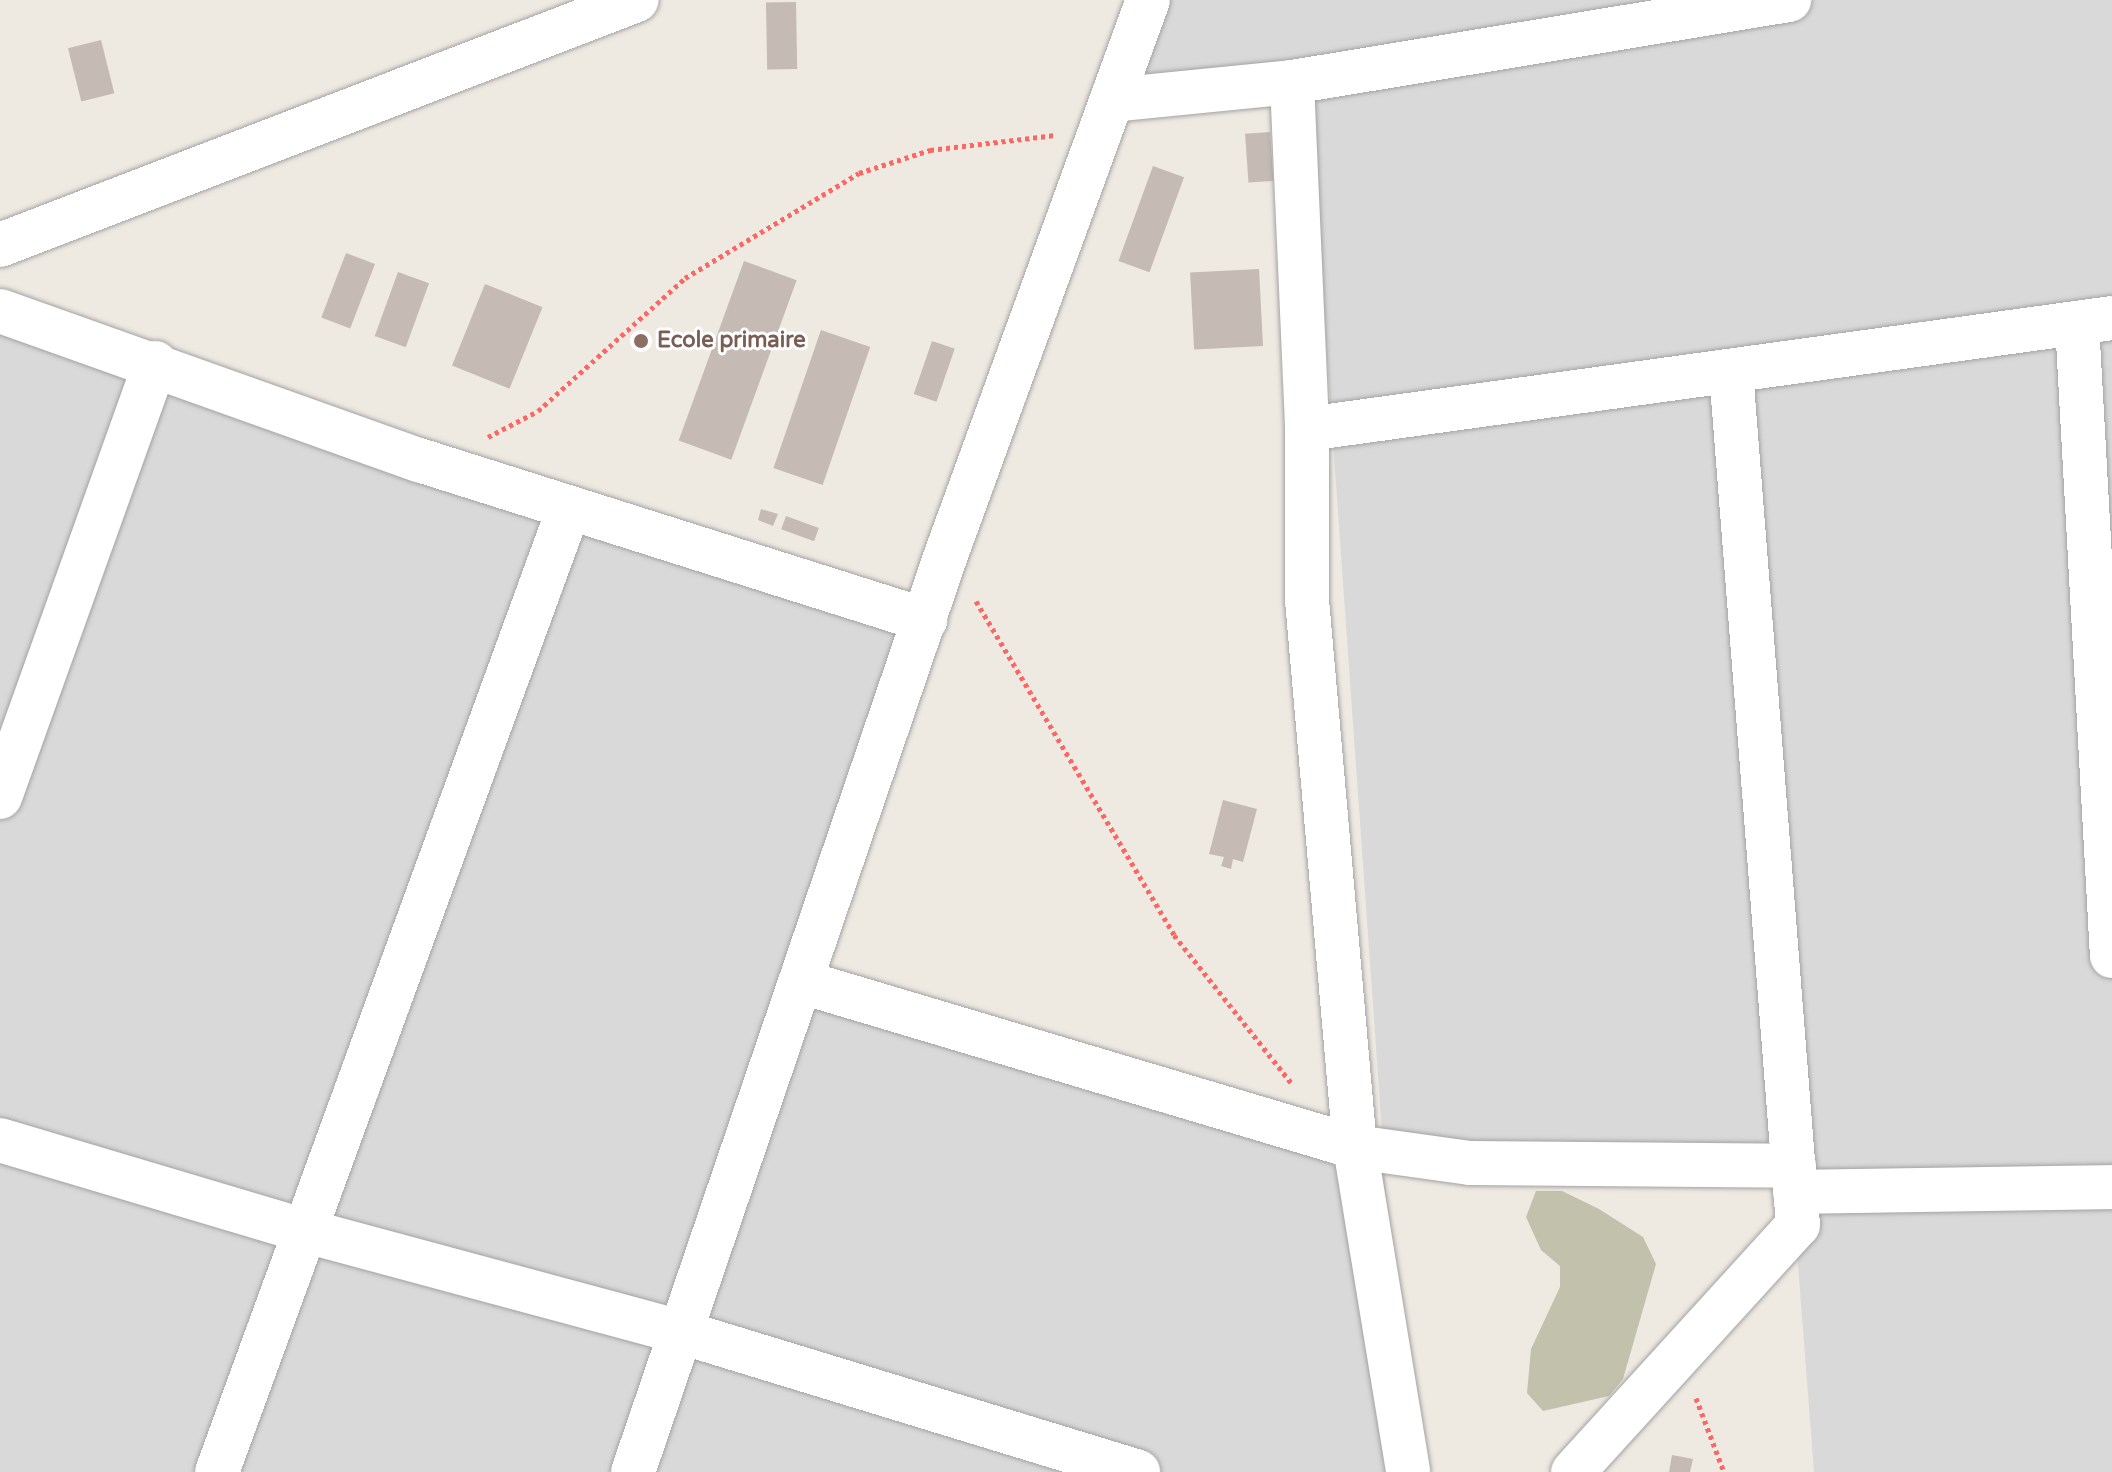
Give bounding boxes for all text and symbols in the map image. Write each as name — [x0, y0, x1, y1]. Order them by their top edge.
place label: Ecole primaire — [657, 328, 806, 354]
marker: Ecole primaire — [632, 332, 650, 350]

